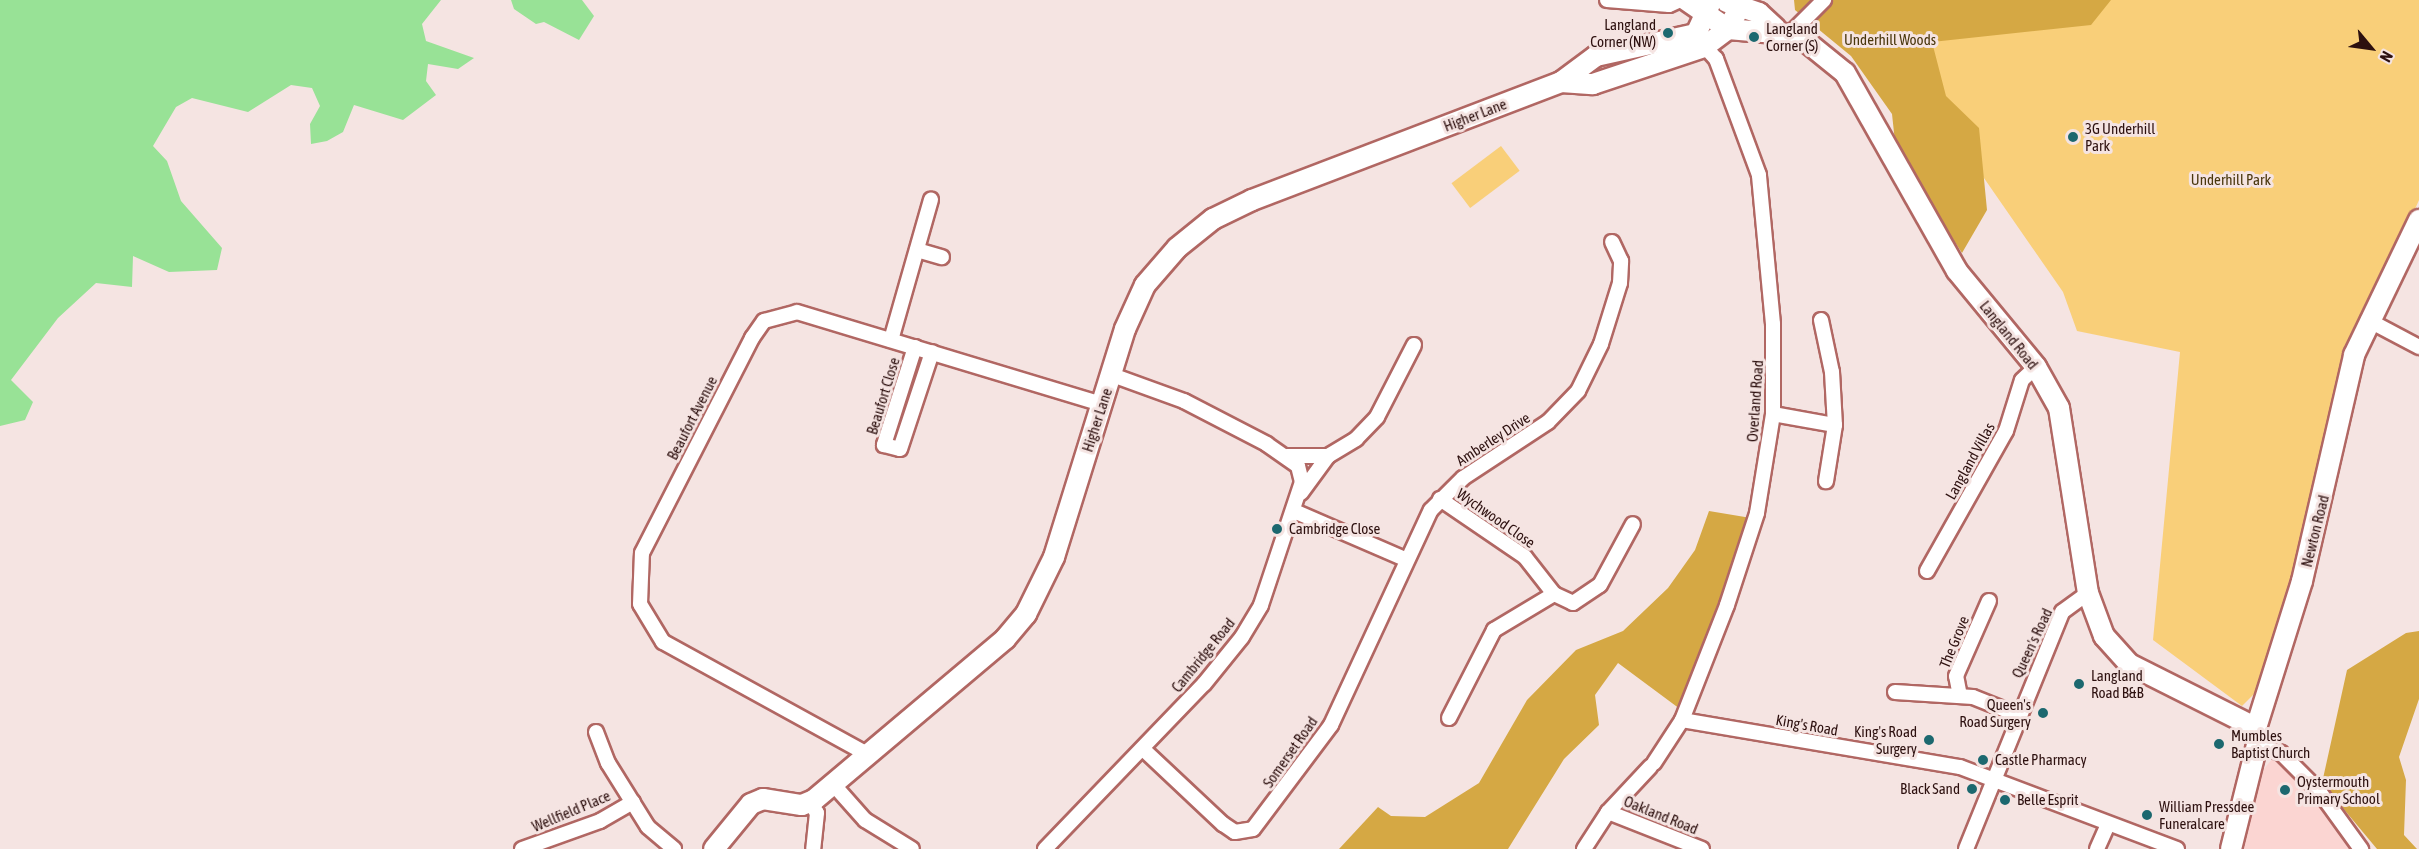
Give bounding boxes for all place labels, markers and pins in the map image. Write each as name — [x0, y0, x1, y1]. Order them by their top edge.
place label: Langland Corner (NW) — [1590, 15, 1656, 50]
place label: Langland Corner (S) — [1766, 19, 1818, 54]
marker: Langland Corner (NW) — [1661, 26, 1675, 40]
marker: Langland Corner (S) — [1747, 30, 1761, 44]
place label: 3G Underhill Park — [2085, 119, 2155, 154]
marker: 3G Underhill Park — [2066, 130, 2080, 144]
place label: Cambridge Close — [1289, 520, 1380, 538]
marker: Cambridge Close — [1270, 522, 1284, 536]
place label: Langland Road B&B — [2091, 666, 2144, 701]
marker: Langland Road B&B — [2072, 677, 2086, 691]
place label: Queen's Road Surgery — [1959, 695, 2031, 730]
marker: Queen's Road Surgery — [2036, 706, 2050, 720]
place label: King's Road Surgery — [1854, 722, 1917, 757]
place label: Mumbles Baptist Church — [2231, 726, 2310, 761]
marker: King's Road Surgery — [1922, 733, 1936, 747]
marker: Mumbles Baptist Church — [2212, 737, 2226, 751]
place label: Castle Pharmacy — [1995, 751, 2087, 769]
marker: Castle Pharmacy — [1976, 753, 1990, 767]
place label: Oystermouth Primary School — [2297, 772, 2380, 807]
place label: Black Sand — [1900, 780, 1960, 798]
marker: Black Sand — [1965, 782, 1979, 796]
marker: Oystermouth Primary School — [2278, 783, 2292, 797]
place label: Belle Esprit — [2017, 791, 2079, 809]
marker: Belle Esprit — [1998, 793, 2012, 807]
place label: William Pressdee Funeralcare — [2159, 797, 2254, 832]
marker: William Pressdee Funeralcare — [2140, 808, 2154, 822]

